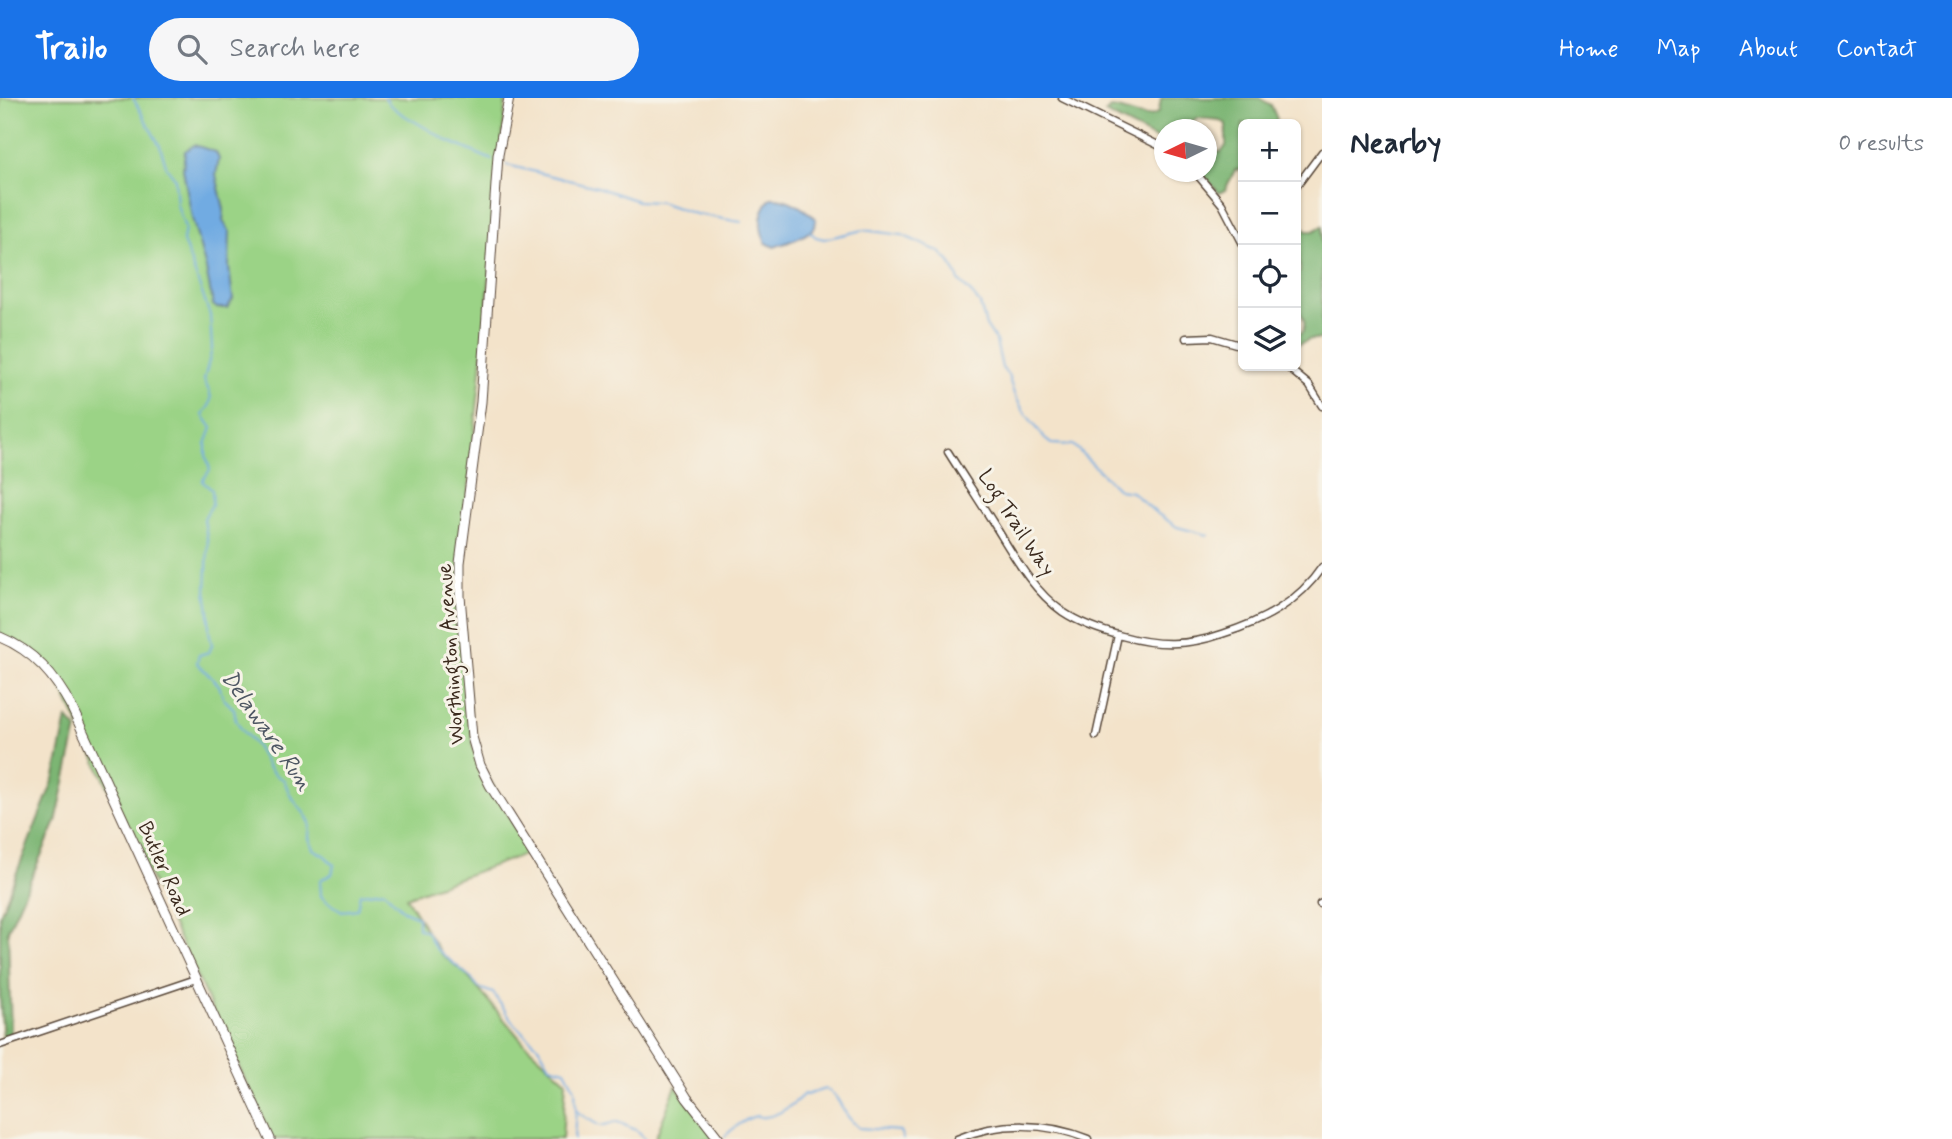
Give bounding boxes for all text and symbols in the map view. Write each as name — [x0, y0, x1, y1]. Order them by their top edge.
search box — [149, 18, 639, 81]
text: Trailo — [35, 27, 107, 71]
icon: search — [173, 30, 211, 68]
text: Search here — [229, 32, 360, 66]
text: Home — [1559, 34, 1619, 65]
text: Map — [1657, 34, 1701, 65]
text: About — [1739, 34, 1798, 65]
text: Contact — [1836, 34, 1917, 65]
north arrow — [1154, 119, 1217, 182]
map controls — [1238, 119, 1301, 371]
button: + — [1238, 119, 1301, 182]
text: Nearby — [1350, 124, 1441, 163]
text: 0 results — [1838, 129, 1924, 159]
button: − — [1238, 182, 1301, 245]
button: locate — [1238, 245, 1301, 308]
button: layers — [1238, 308, 1301, 371]
street label: Log Trail Way — [969, 464, 1061, 583]
street label: Worthington Avenue — [431, 562, 473, 746]
water label: Delaware Run — [213, 665, 319, 797]
street label: Butler Road — [131, 817, 197, 921]

